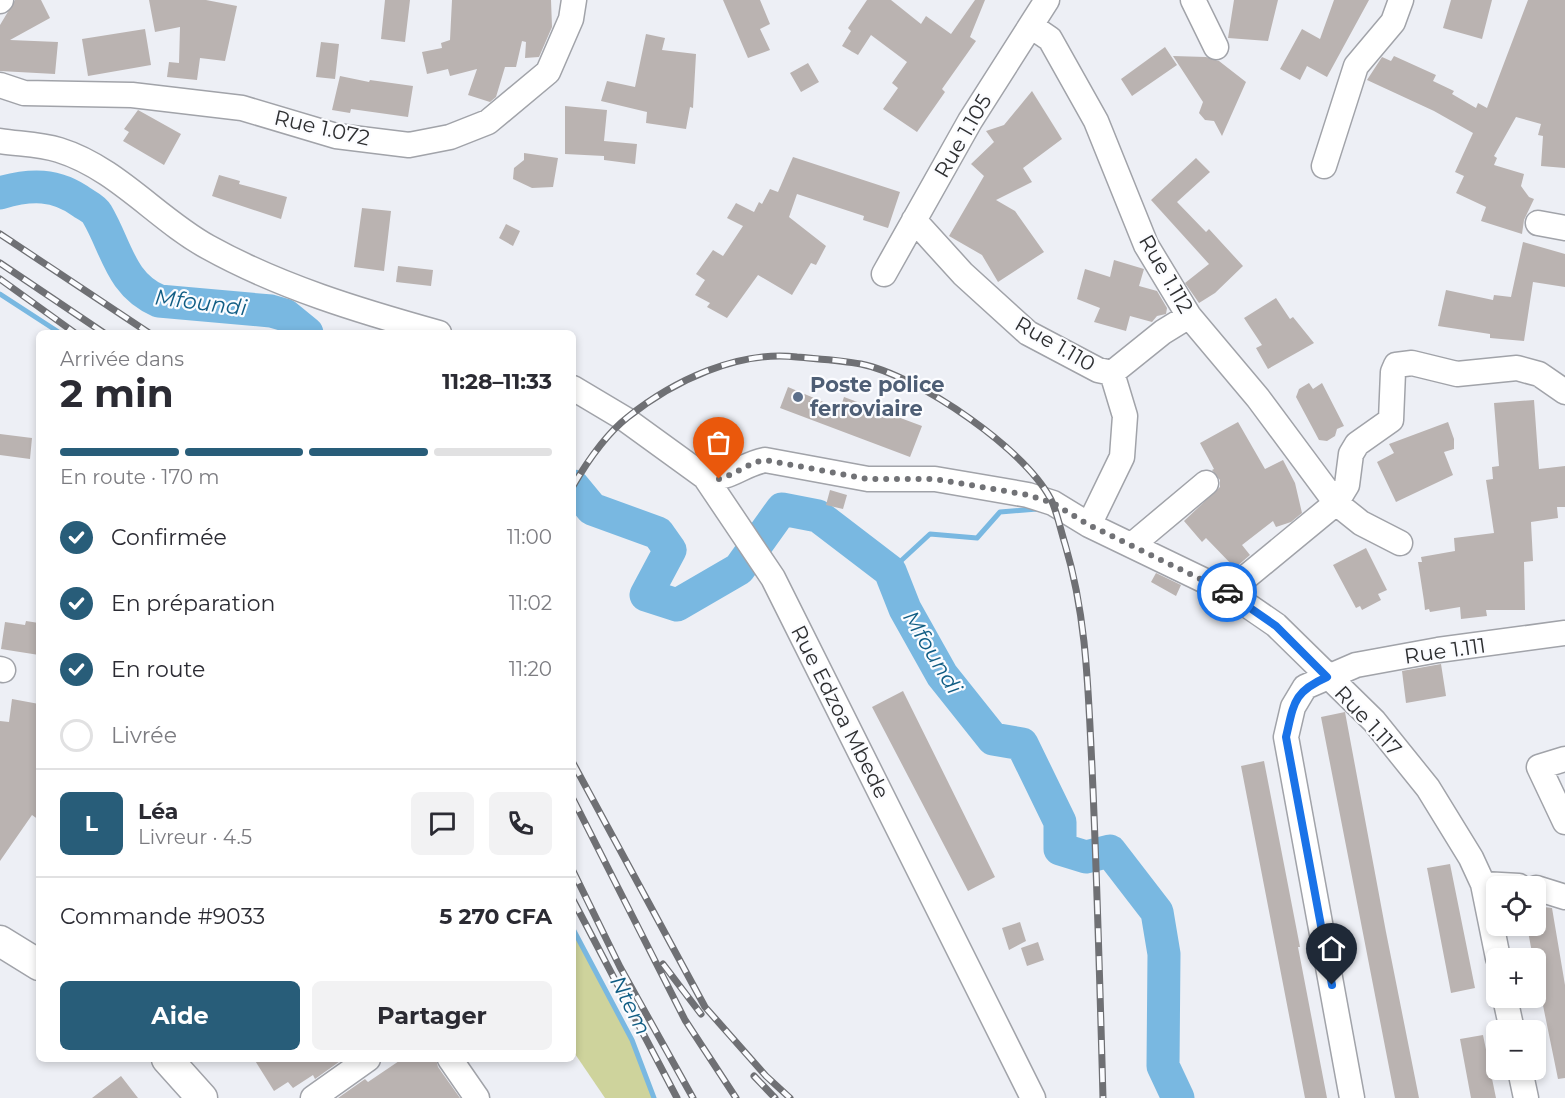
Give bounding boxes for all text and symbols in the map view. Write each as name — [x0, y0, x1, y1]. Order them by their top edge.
street label: Rue 1.105 — [929, 89, 997, 182]
street label: Rue 1.072 — [272, 104, 372, 151]
street label: Rue 1.112 — [1134, 230, 1199, 317]
water label: Mfoundi — [153, 283, 249, 322]
street label: Rue 1.110 — [1011, 311, 1100, 376]
text: Arrivée dans — [60, 347, 184, 371]
text: 11:28–11:33 — [442, 368, 552, 395]
text: 2 min — [60, 369, 174, 417]
place label: Poste police ferroviaire — [810, 372, 944, 421]
marker: Poste police ferroviaire — [791, 390, 805, 404]
pin — [693, 417, 744, 479]
icon: bag — [702, 426, 735, 459]
text: En route · 170 m — [60, 465, 220, 489]
icon: check — [60, 521, 93, 554]
text: Confirmée — [111, 524, 227, 551]
text: 11:00 — [507, 525, 552, 549]
courier — [1197, 562, 1257, 622]
icon: car — [1211, 576, 1244, 609]
icon: check — [60, 587, 93, 620]
text: En préparation — [111, 590, 275, 617]
text: 11:02 — [509, 591, 552, 615]
water label: Mfoundi — [897, 606, 968, 699]
street label: Rue Edzoa Mbede — [786, 621, 895, 803]
street label: Rue 1.111 — [1403, 632, 1487, 669]
icon: check — [60, 653, 93, 686]
text: En route — [111, 656, 205, 683]
text: 11:20 — [509, 657, 552, 681]
street label: Rue 1.117 — [1330, 680, 1407, 761]
text: Livrée — [111, 722, 177, 749]
button: chat — [411, 792, 474, 855]
button: phone — [489, 792, 552, 855]
text: Léa — [138, 798, 178, 825]
text: L — [85, 810, 98, 837]
text: Livreur · 4.5 — [138, 825, 252, 849]
map controls — [1486, 876, 1546, 1080]
button: locate — [1486, 876, 1546, 936]
text: Commande #9033 — [60, 903, 265, 930]
text: 5 270 CFA — [439, 903, 552, 930]
pin — [1306, 923, 1357, 985]
icon: home — [1315, 932, 1348, 965]
button: + — [1486, 948, 1546, 1008]
water label: Ntem — [604, 971, 657, 1039]
button: Aide — [60, 981, 300, 1050]
button: Partager — [312, 981, 552, 1050]
button: − — [1486, 1020, 1546, 1080]

